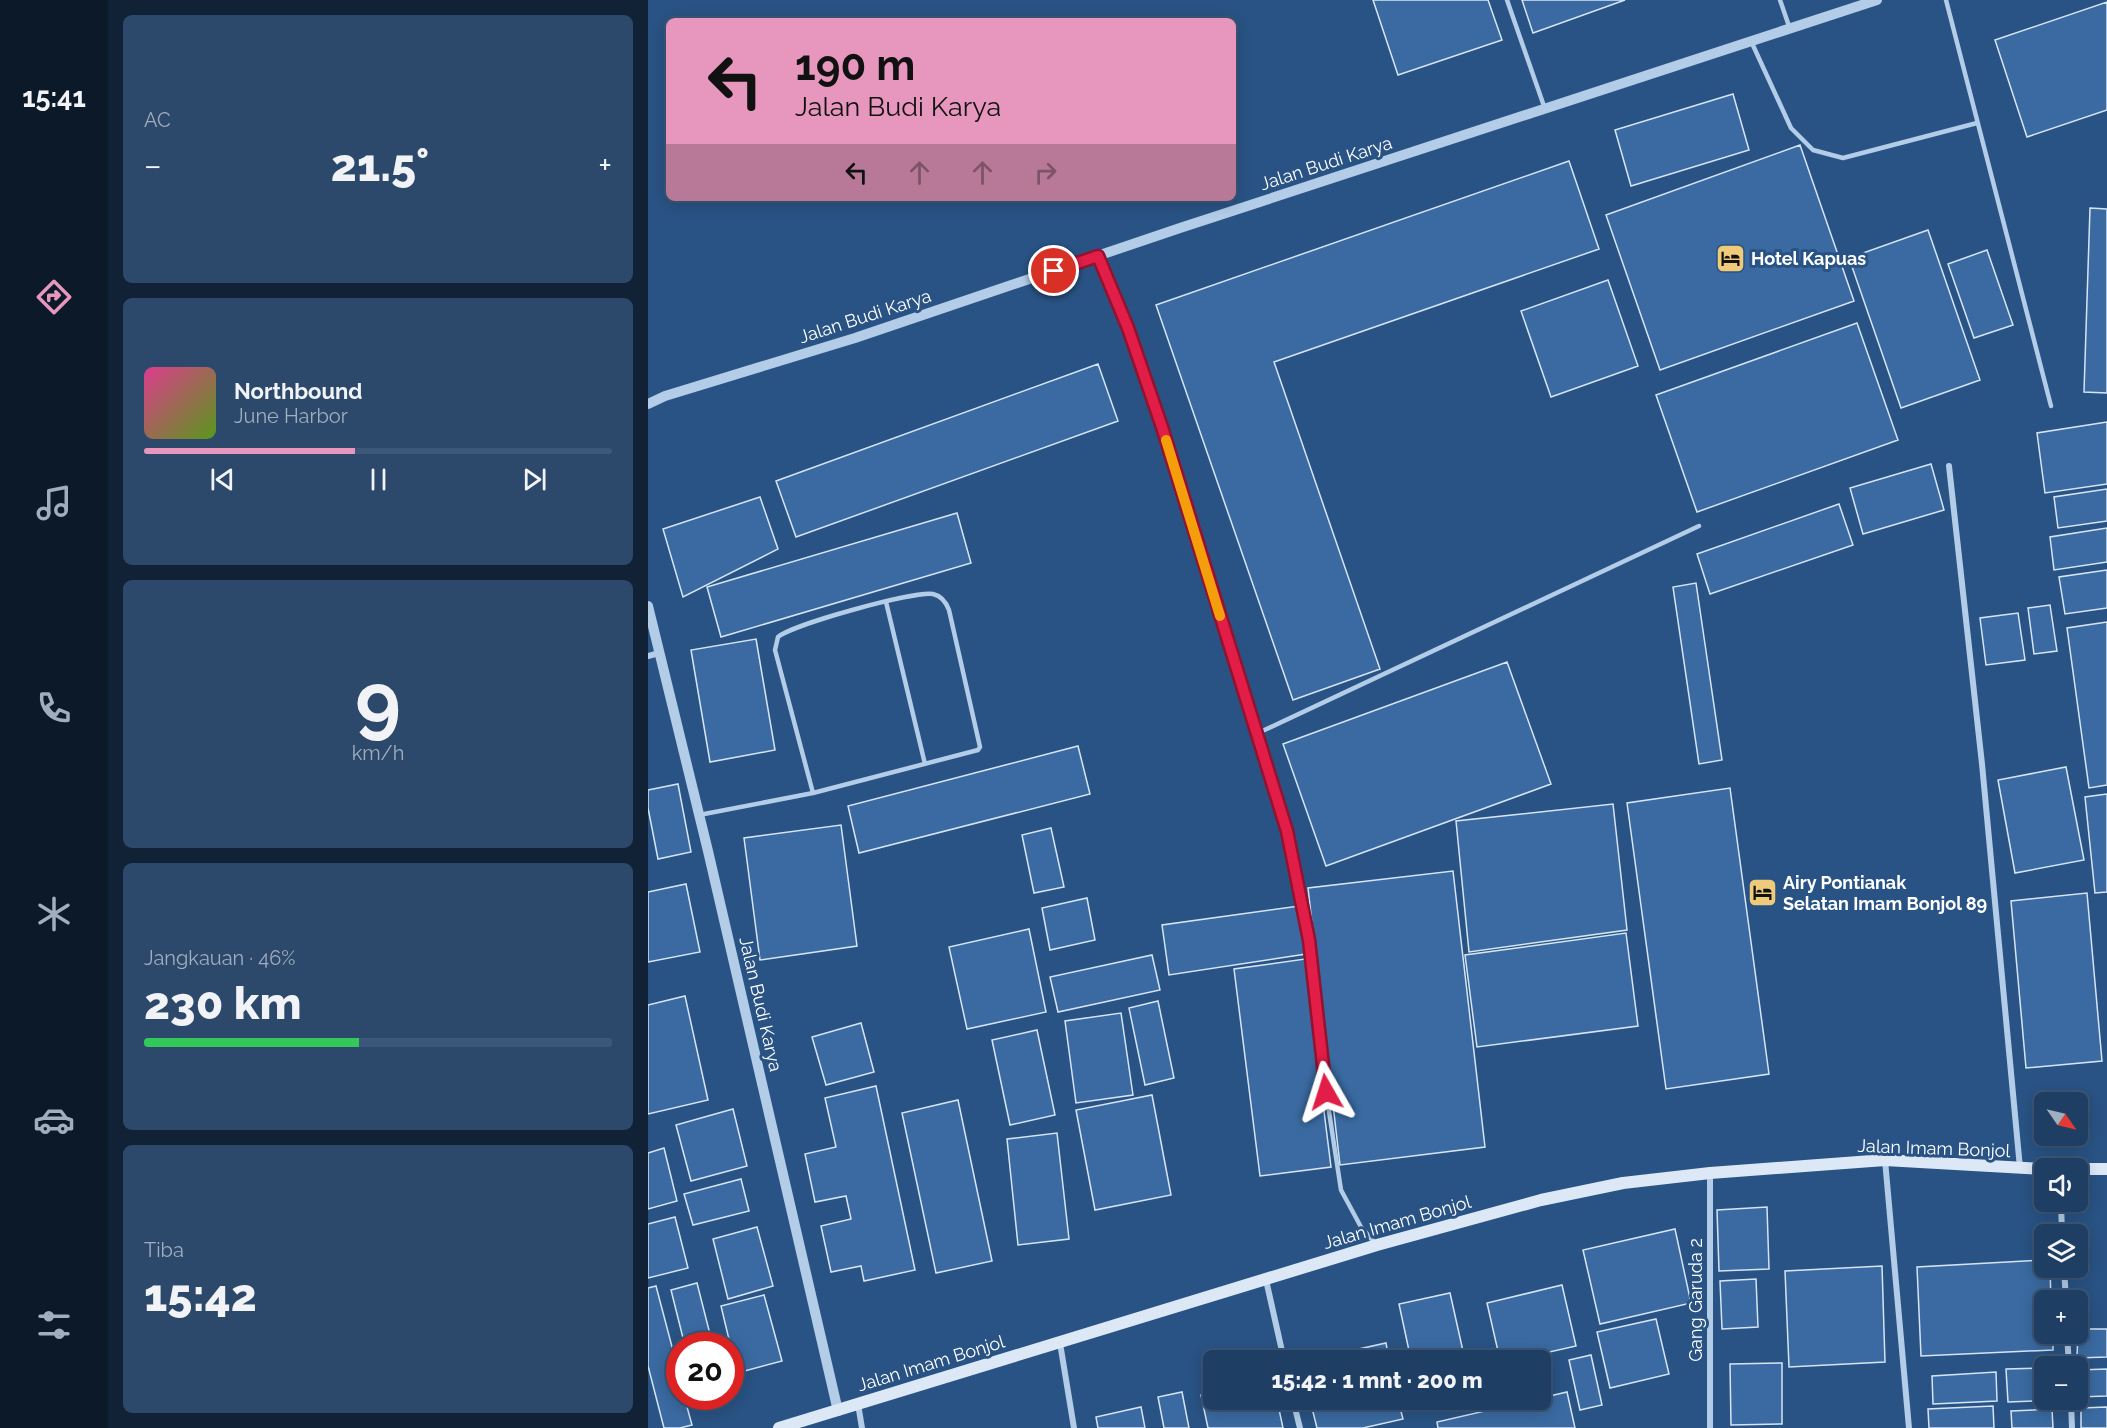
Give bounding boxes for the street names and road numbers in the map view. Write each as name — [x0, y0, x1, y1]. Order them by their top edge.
street label: Jalan Budi Karya — [1257, 132, 1395, 194]
street label: Jalan Budi Karya — [796, 285, 934, 347]
street label: Jalan Budi Karya — [735, 935, 787, 1073]
street label: Jalan Imam Bonjol — [1857, 1135, 2011, 1161]
street label: Jalan Imam Bonjol — [1321, 1191, 1473, 1253]
street label: Gang Garuda 2 — [1685, 1238, 1706, 1362]
street label: Jalan Imam Bonjol — [855, 1331, 1007, 1395]

